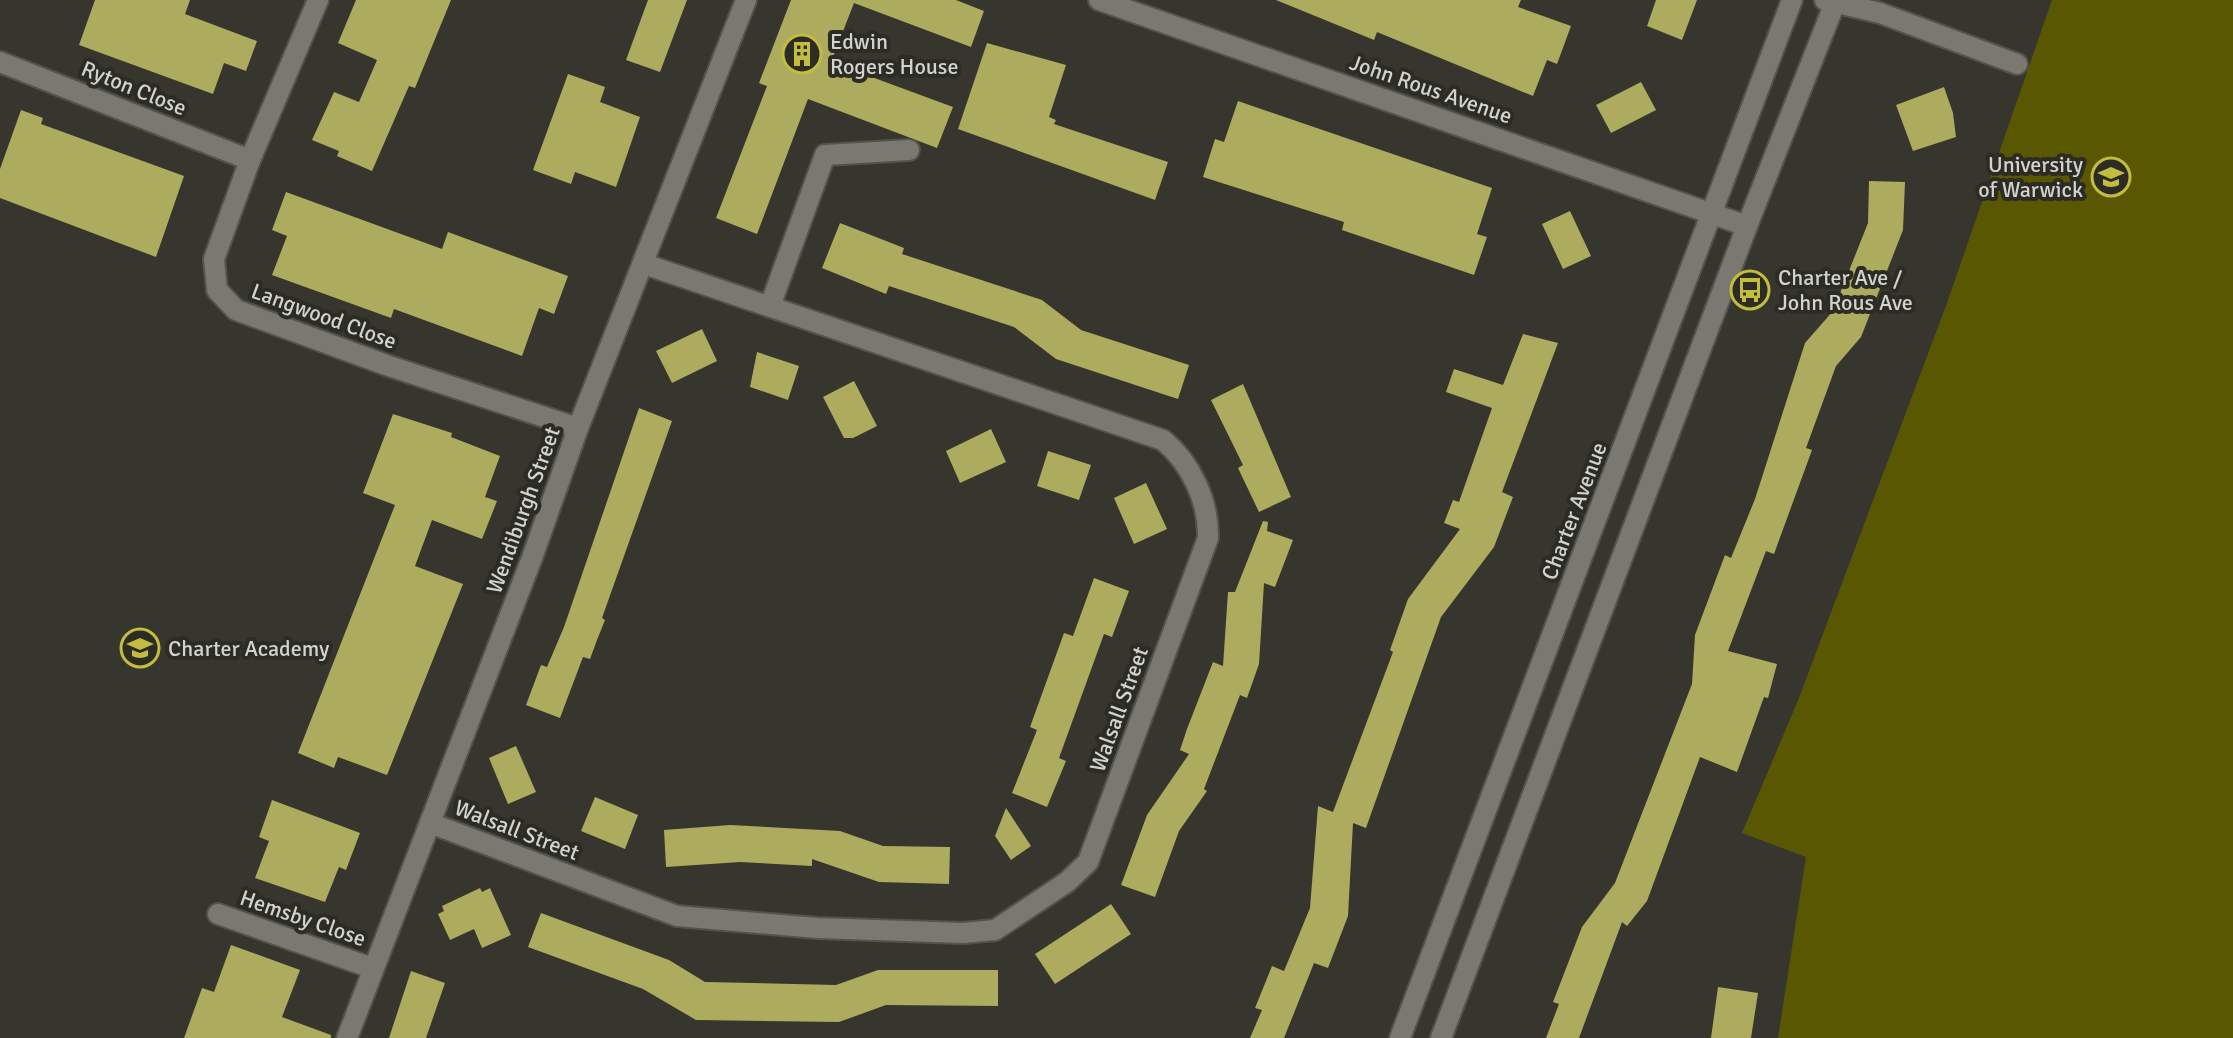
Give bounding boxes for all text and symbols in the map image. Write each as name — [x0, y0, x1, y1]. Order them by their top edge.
place label: Edwin Rogers House — [830, 28, 959, 80]
building icon: Edwin Rogers House — [781, 33, 823, 75]
street label: John Rous Avenue — [1346, 49, 1516, 129]
street label: Ryton Close — [77, 55, 191, 121]
place label: University of Warwick — [1978, 151, 2084, 203]
school or university icon: University of Warwick — [2090, 156, 2132, 198]
place label: Charter Ave / John Rous Ave — [1778, 264, 1913, 316]
bus stop icon: Charter Ave / John Rous Ave — [1729, 269, 1771, 311]
street label: Langwood Close — [248, 277, 400, 355]
street label: Wendiburgh Street — [480, 423, 566, 597]
street label: Charter Avenue — [1535, 438, 1613, 584]
school or university icon: Charter Academy — [119, 627, 161, 669]
place label: Charter Academy — [168, 635, 330, 662]
street label: Walsall Street — [1084, 642, 1154, 775]
street label: Walsall Street — [451, 794, 583, 866]
street label: Hemsby Close — [237, 884, 369, 952]

